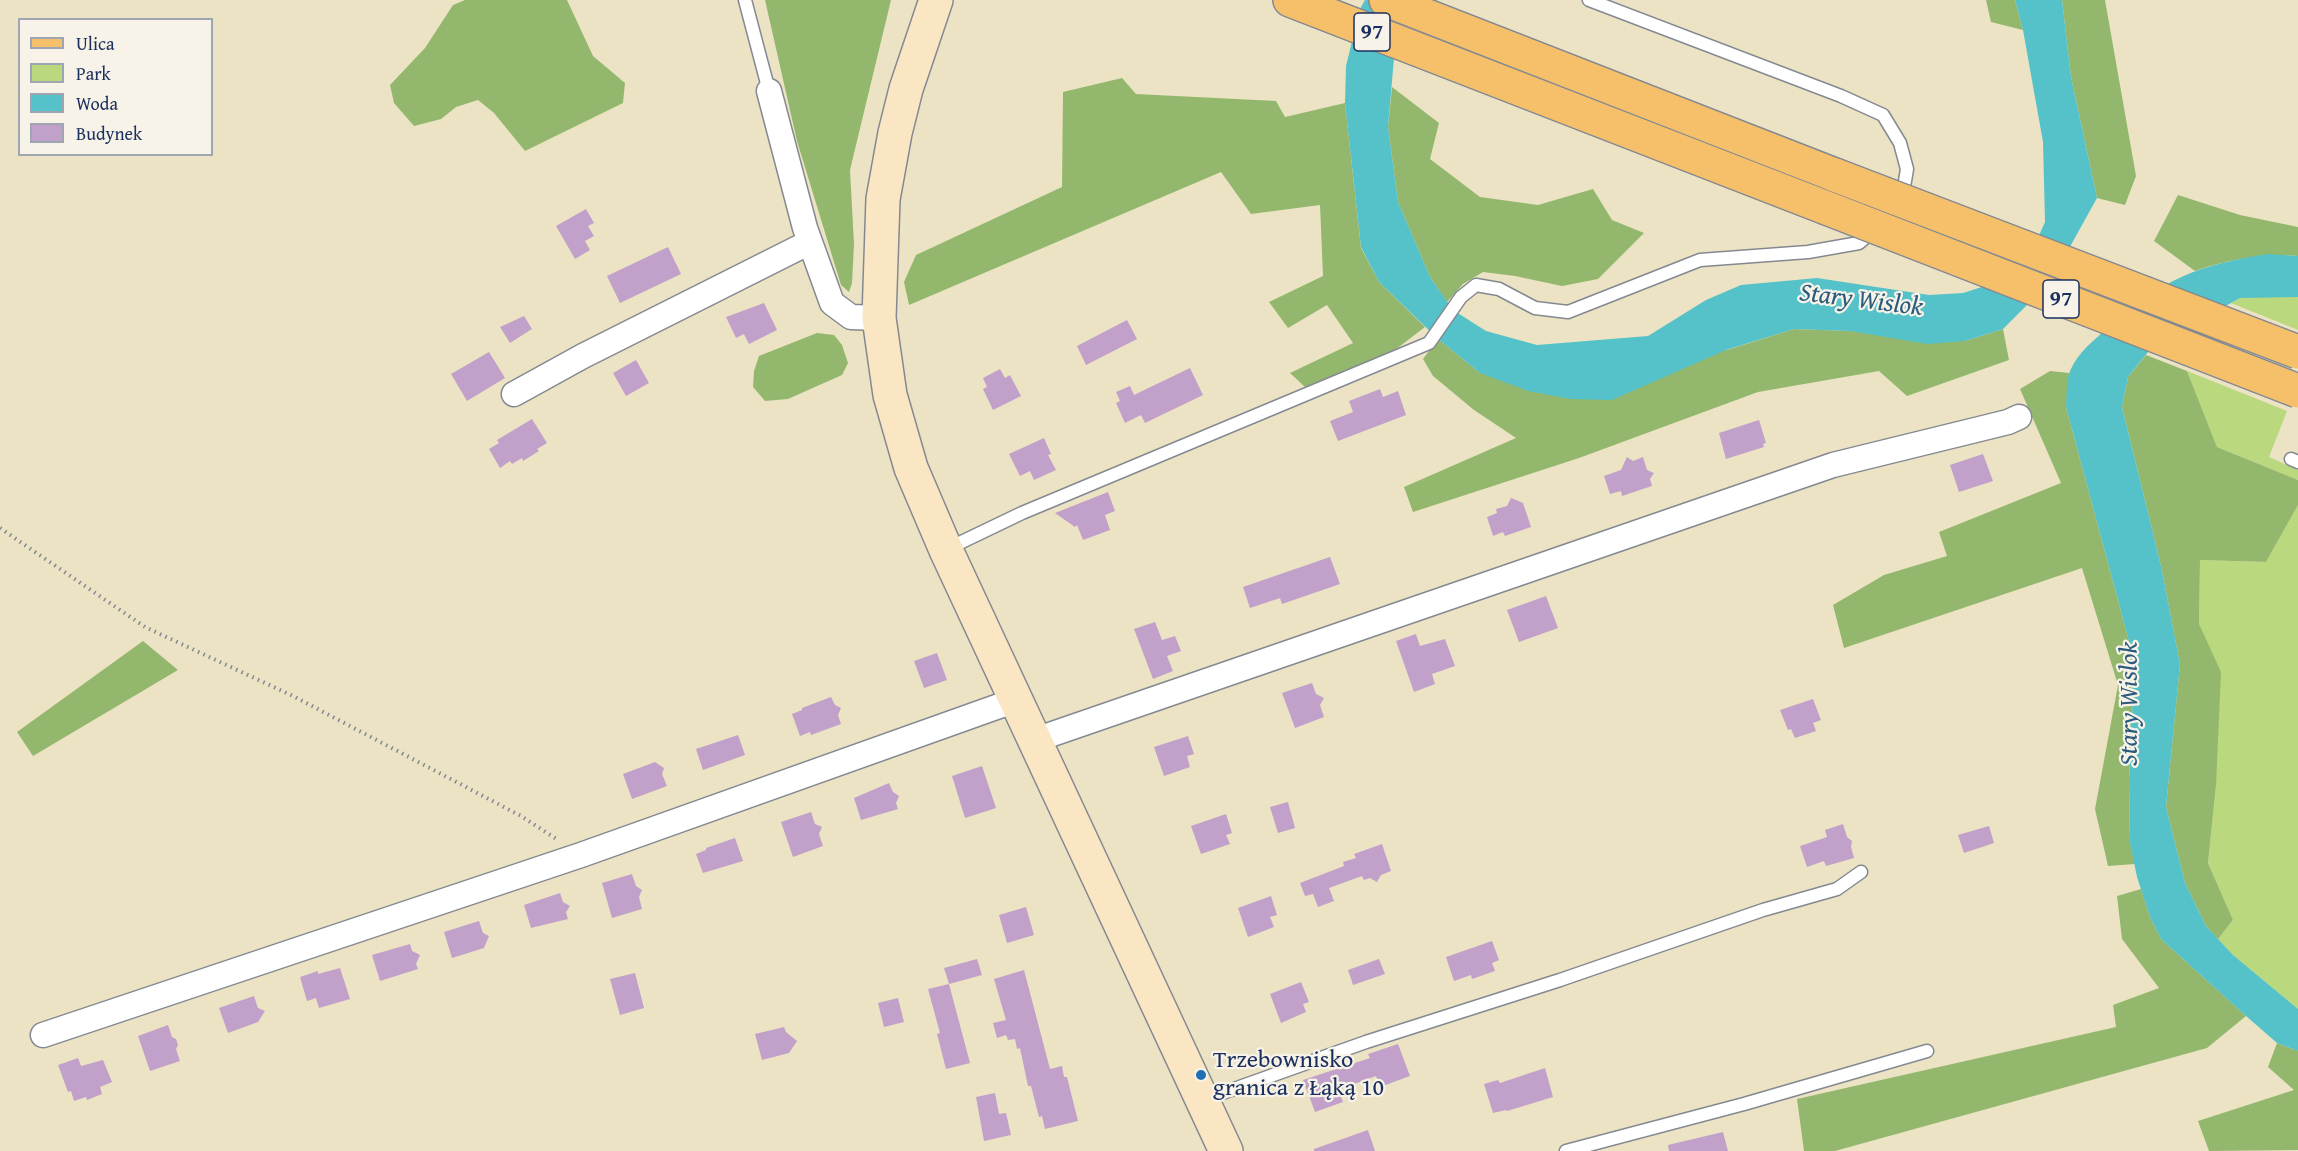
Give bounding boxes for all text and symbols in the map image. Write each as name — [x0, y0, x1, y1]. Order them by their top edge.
road number: 97 — [1354, 13, 1390, 51]
legend — [18, 18, 213, 156]
text: Ulica — [76, 30, 114, 57]
text: Park — [76, 60, 111, 87]
text: Woda — [76, 90, 118, 117]
text: Budynek — [76, 120, 142, 147]
water label: Stary Wislok — [1797, 278, 1925, 324]
road number: 97 — [2043, 280, 2079, 318]
water label: Stary Wislok — [2114, 642, 2146, 766]
place label: Trzebownisko granica z Łąką 10 — [1213, 1047, 1384, 1103]
marker: Trzebownisko granica z Łąką 10 — [1194, 1068, 1208, 1082]

